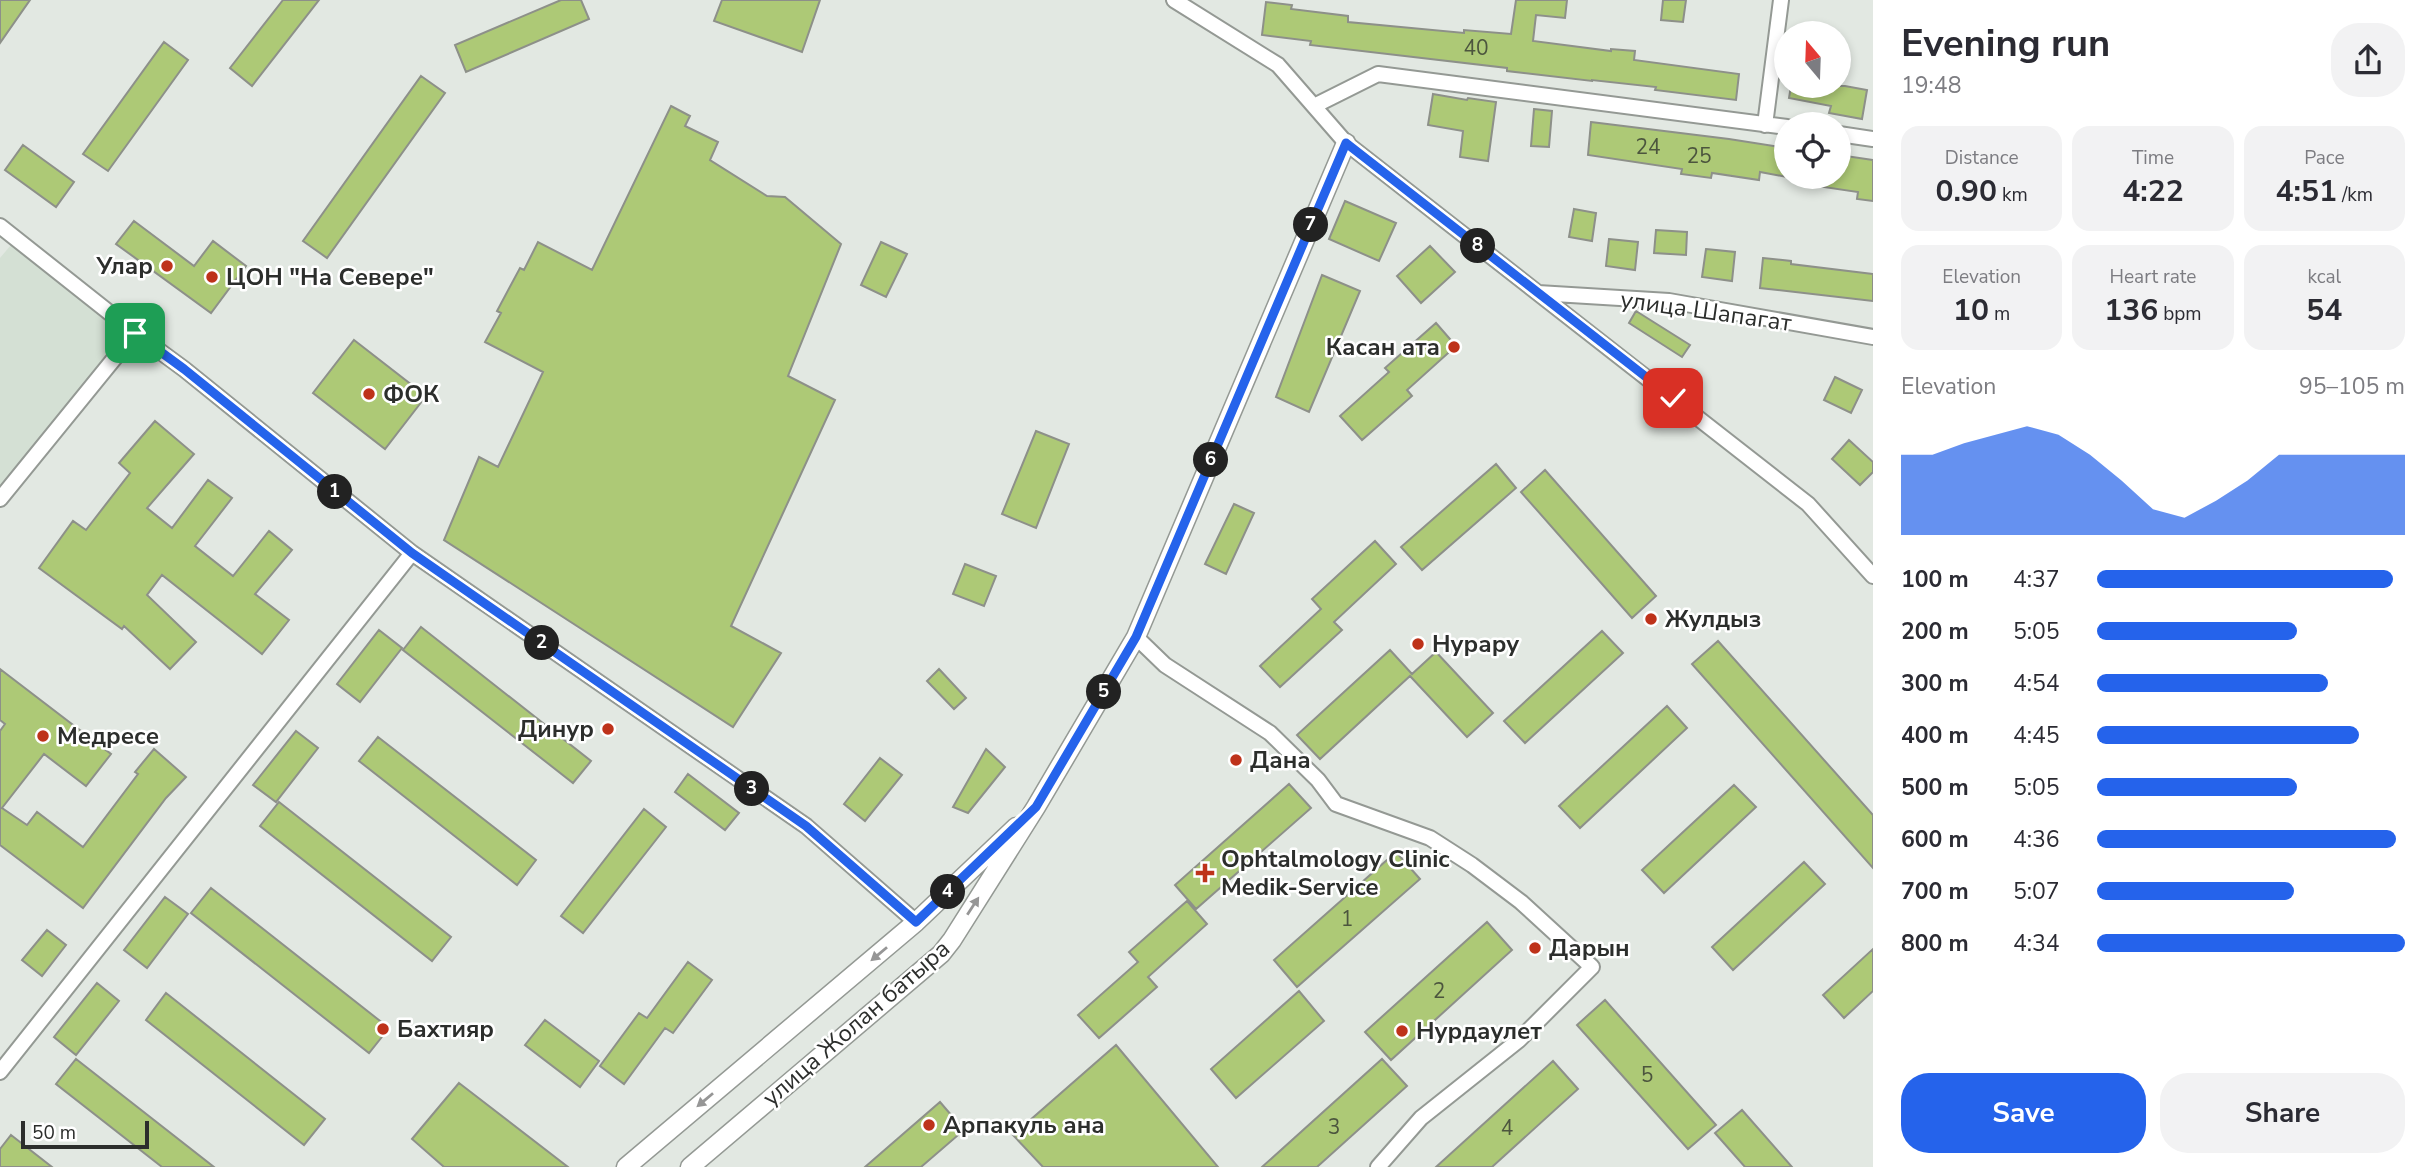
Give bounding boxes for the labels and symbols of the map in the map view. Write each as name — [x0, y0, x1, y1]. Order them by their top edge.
north arrow — [1774, 21, 1852, 98]
house number: 40 — [1463, 34, 1489, 62]
house number: 24 — [1635, 133, 1661, 161]
house number: 25 — [1686, 142, 1712, 170]
pin: 7 — [1294, 208, 1328, 243]
pin: 8 — [1460, 229, 1496, 264]
place label: Улар — [96, 250, 153, 282]
marker: Улар — [159, 258, 175, 274]
place label: ЦОН "На Севере" — [226, 261, 434, 293]
marker: ЦОН "На Севере" — [204, 269, 220, 285]
street label: улица Шапагат — [1618, 283, 1794, 339]
pin — [105, 303, 165, 363]
place label: Касан ата — [1326, 331, 1440, 363]
marker: Касан ата — [1446, 339, 1462, 355]
pin — [1643, 368, 1703, 428]
place label: ФОК — [383, 378, 440, 410]
marker: ФОК — [361, 386, 377, 402]
pin: 6 — [1194, 442, 1228, 477]
pin: 1 — [318, 475, 352, 510]
place label: Жулдыз — [1665, 603, 1761, 635]
marker: Жулдыз — [1643, 611, 1659, 627]
pin: 2 — [524, 626, 560, 660]
place label: Нурару — [1432, 628, 1519, 660]
marker: Нурару — [1410, 636, 1426, 652]
pin: 5 — [1086, 674, 1122, 710]
place label: Динур — [518, 713, 594, 745]
place label: Медресе — [57, 720, 159, 752]
marker: Динур — [600, 721, 616, 737]
marker: Медресе — [35, 728, 51, 744]
place label: Дана — [1250, 744, 1311, 776]
marker: Дана — [1228, 752, 1244, 768]
pin: 3 — [734, 772, 770, 806]
place label: Ophtalmology Clinic Medik-Service — [1221, 843, 1450, 903]
marker: Ophtalmology Clinic Medik-Service — [1195, 863, 1215, 883]
pin: 4 — [930, 874, 965, 910]
one-way arrow — [966, 897, 979, 916]
house number: 1 — [1341, 905, 1353, 933]
place label: Дарын — [1549, 932, 1630, 964]
street label: улица Жолан батыра — [756, 933, 956, 1113]
marker: Дарын — [1527, 940, 1543, 956]
one-way arrow — [870, 946, 887, 961]
house number: 2 — [1433, 977, 1445, 1005]
place label: Бахтияр — [397, 1013, 494, 1045]
place label: Нурдаулет — [1416, 1015, 1542, 1047]
marker: Бахтияр — [375, 1021, 391, 1037]
marker: Нурдаулет — [1394, 1023, 1410, 1039]
house number: 5 — [1641, 1061, 1653, 1089]
one-way arrow — [696, 1093, 714, 1108]
place label: Арпакуль ана — [943, 1109, 1105, 1141]
house number: 3 — [1328, 1113, 1340, 1141]
house number: 4 — [1501, 1114, 1513, 1142]
marker: Арпакуль ана — [921, 1117, 937, 1133]
scale bar — [21, 1118, 149, 1150]

